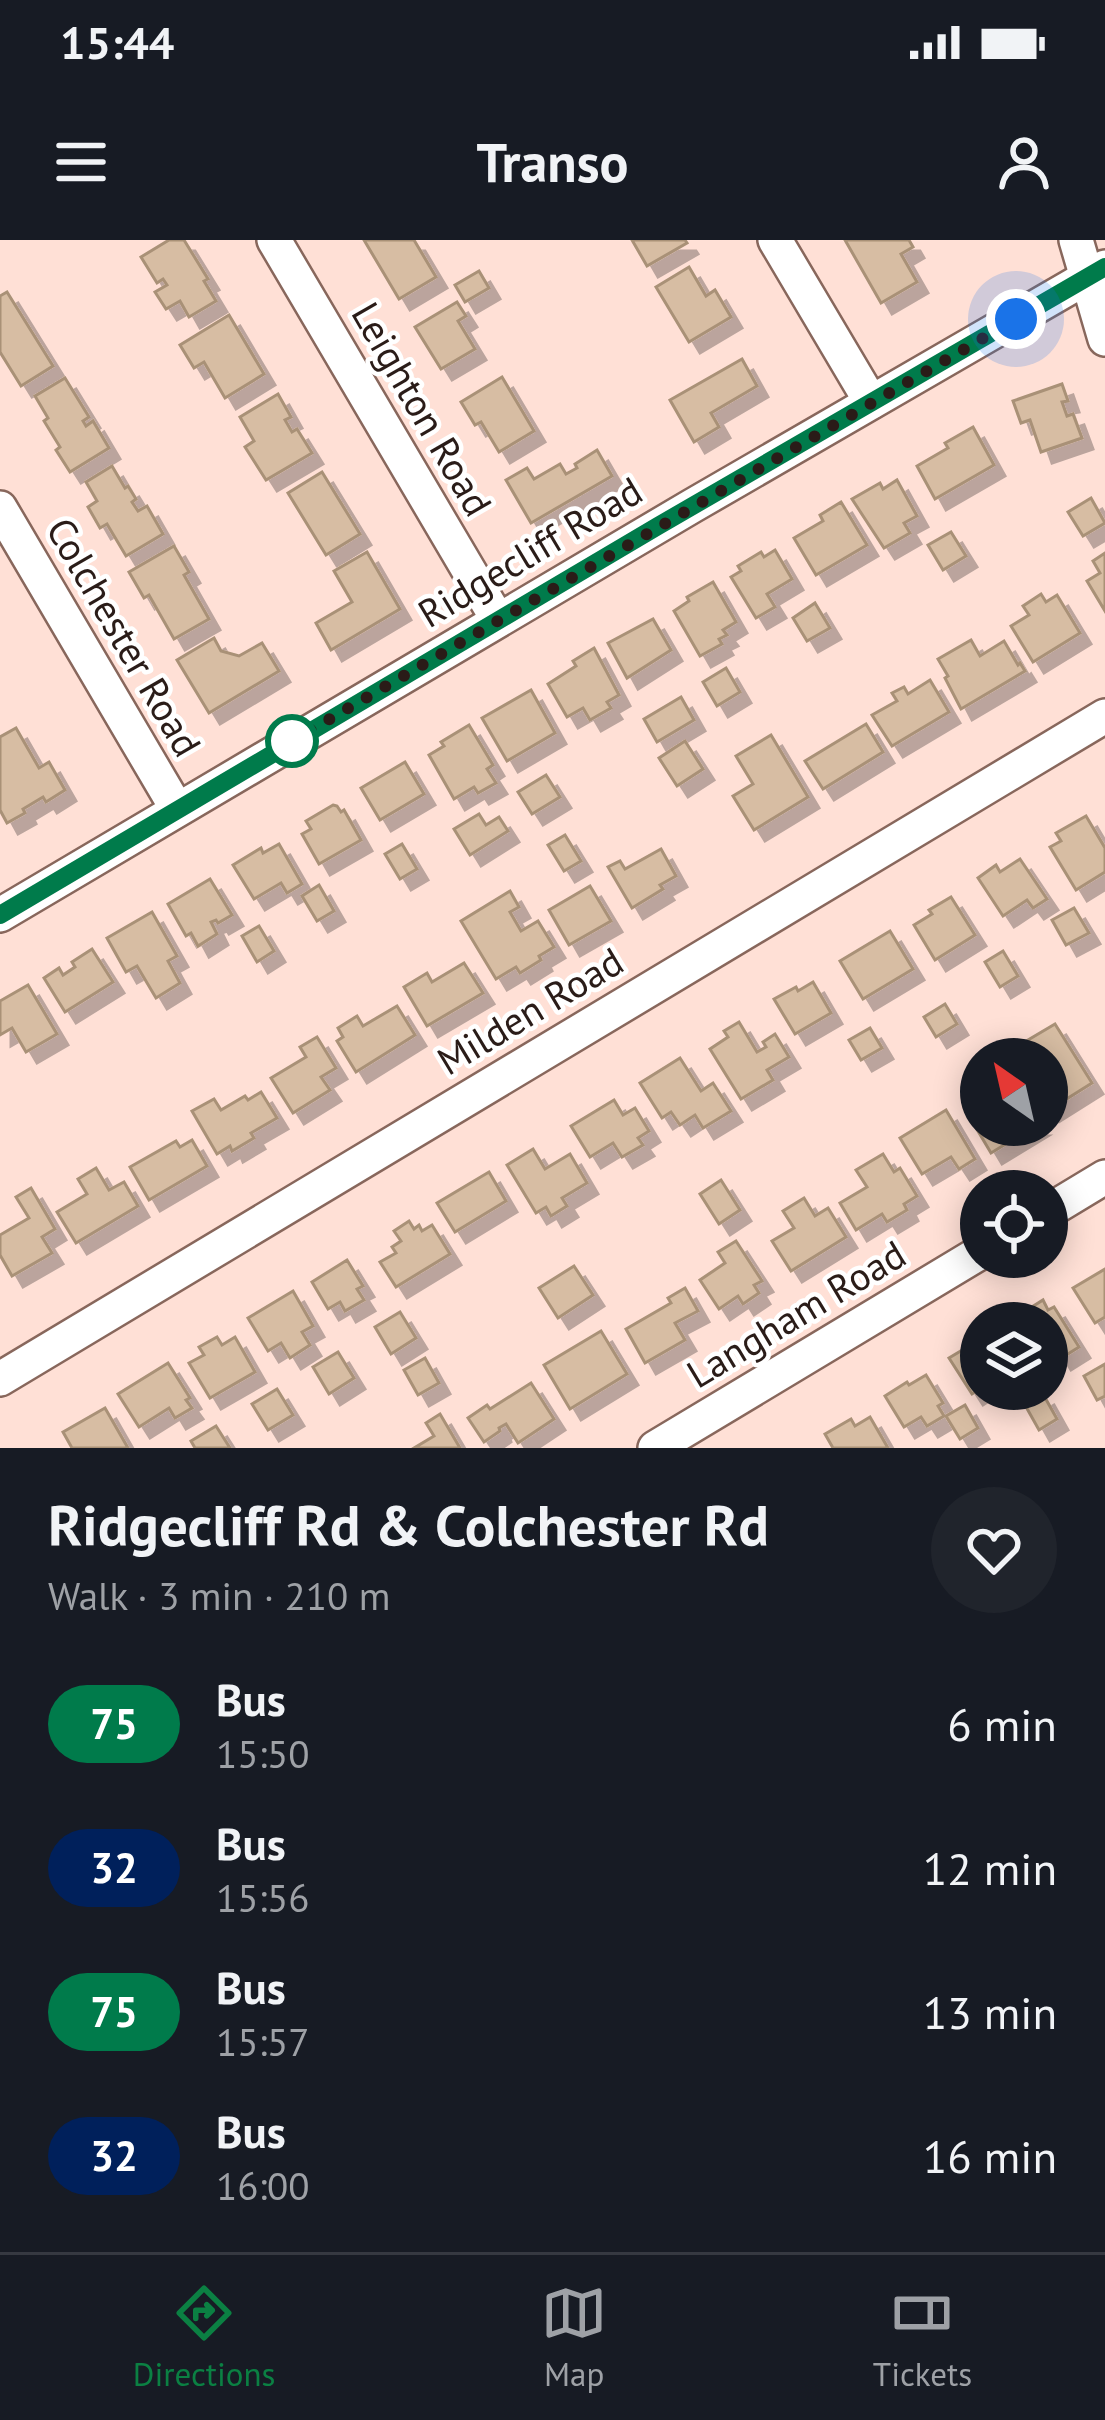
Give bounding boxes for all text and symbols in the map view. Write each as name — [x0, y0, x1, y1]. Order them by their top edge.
text: 15:44 — [60, 13, 174, 71]
text: Transo — [477, 127, 628, 197]
icon: menu — [48, 129, 114, 195]
icon: person — [991, 129, 1057, 195]
your location — [986, 289, 1046, 349]
street label: Leighton Road — [341, 293, 504, 525]
street label: Ridgecliff Road — [408, 465, 651, 638]
street label: Colchester Road — [36, 508, 213, 765]
unlabelled marker — [267, 716, 317, 766]
street label: Milden Road — [428, 935, 632, 1086]
north arrow — [960, 1038, 1068, 1146]
map controls — [960, 1038, 1068, 1410]
button: locate — [960, 1170, 1068, 1278]
street label: Langham Road — [677, 1228, 914, 1399]
button: layers — [960, 1302, 1068, 1410]
button: heart — [931, 1487, 1057, 1613]
text: Ridgecliff Rd & Colchester Rd — [48, 1488, 769, 1562]
text: Walk · 3 min · 210 m — [48, 1570, 390, 1621]
text: Bus — [216, 1670, 286, 1728]
text: 6 min — [947, 1695, 1057, 1753]
text: 75 — [90, 1696, 138, 1751]
text: 15:50 — [216, 1728, 310, 1779]
text: Bus — [216, 1814, 286, 1872]
text: 12 min — [923, 1839, 1057, 1897]
text: 32 — [90, 1840, 138, 1895]
text: 15:56 — [216, 1872, 310, 1923]
text: Bus — [216, 1958, 286, 2016]
text: 13 min — [923, 1983, 1057, 2041]
text: 75 — [90, 1984, 138, 2039]
text: 15:57 — [216, 2016, 310, 2067]
text: Bus — [216, 2102, 286, 2160]
text: 16 min — [923, 2127, 1057, 2185]
text: 32 — [90, 2128, 138, 2183]
text: 16:00 — [216, 2160, 310, 2211]
tab: Directions — [133, 2280, 275, 2395]
tab: Map — [541, 2280, 607, 2395]
tab: Tickets — [873, 2280, 972, 2395]

